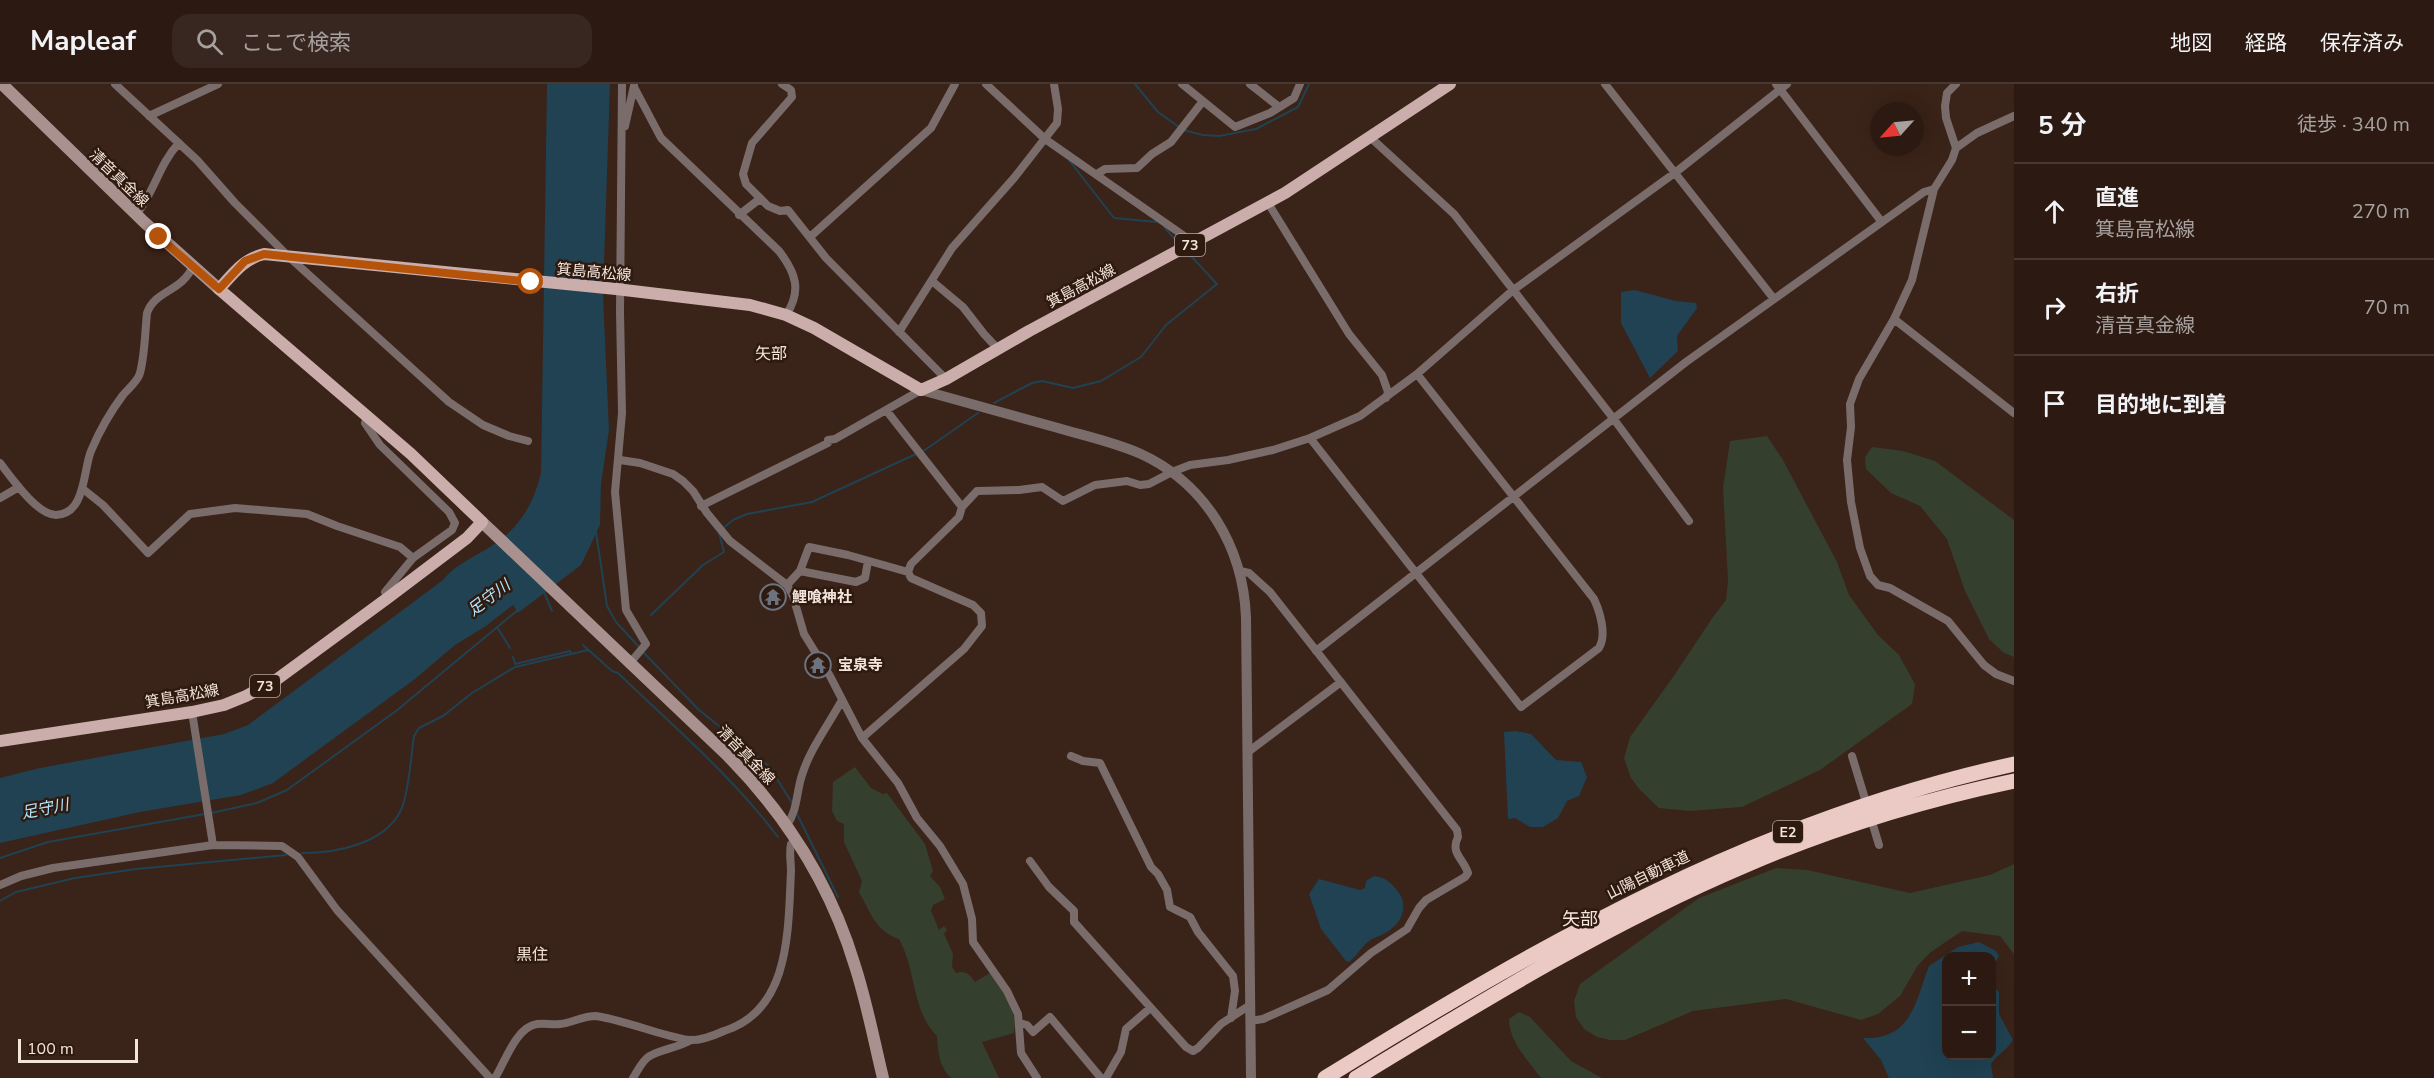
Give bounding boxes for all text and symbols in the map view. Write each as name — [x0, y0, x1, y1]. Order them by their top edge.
search box — [172, 14, 592, 68]
text: Mapleaf — [30, 22, 136, 60]
icon: search — [193, 25, 226, 58]
text: ここで検索 — [241, 28, 351, 58]
text: 地図 — [2170, 29, 2212, 57]
text: 経路 — [2245, 29, 2287, 57]
text: 保存済み — [2320, 29, 2404, 57]
north arrow — [1870, 102, 1924, 156]
text: 5 分 — [2038, 108, 2087, 143]
text: 徒歩 · 340 m — [2297, 111, 2410, 138]
street label: 清音真金線 — [85, 145, 153, 211]
text: 直進 — [2095, 183, 2139, 213]
icon: ahead — [2038, 195, 2071, 228]
text: 270 m — [2352, 198, 2410, 225]
text: 箕島高松線 — [2095, 216, 2195, 243]
route end — [145, 223, 171, 249]
road number: 73 — [1175, 234, 1205, 256]
street label: 箕島高松線 — [556, 259, 632, 285]
street label: 箕島高松線 — [1043, 260, 1119, 312]
route start — [517, 268, 543, 294]
text: 右折 — [2095, 279, 2139, 309]
icon: right — [2038, 291, 2071, 324]
text: 70 m — [2364, 294, 2410, 321]
text: 清音真金線 — [2095, 312, 2195, 339]
district label: 矢部 — [755, 343, 787, 365]
icon: arrive — [2038, 387, 2071, 420]
text: 目的地に到着 — [2095, 390, 2227, 420]
water label: 足守川 — [463, 574, 516, 621]
temple icon: 鯉喰神社 — [758, 582, 788, 612]
place label: 鯉喰神社 — [792, 587, 852, 607]
temple icon: 宝泉寺 — [803, 650, 833, 680]
place label: 宝泉寺 — [838, 655, 883, 675]
road number: 73 — [250, 675, 280, 697]
street label: 箕島高松線 — [143, 680, 221, 712]
street label: 清音真金線 — [713, 721, 779, 789]
water label: 足守川 — [19, 793, 73, 824]
road number: E2 — [1773, 821, 1803, 843]
street label: 山陽自動車道 — [1603, 846, 1693, 904]
district label: 矢部 — [1562, 907, 1598, 931]
district label: 黒住 — [516, 944, 548, 966]
map controls — [1942, 952, 1996, 1060]
button: + — [1942, 952, 1996, 1006]
button: − — [1942, 1006, 1996, 1060]
scale bar — [18, 1036, 138, 1064]
text: 100 m — [27, 1038, 74, 1060]

